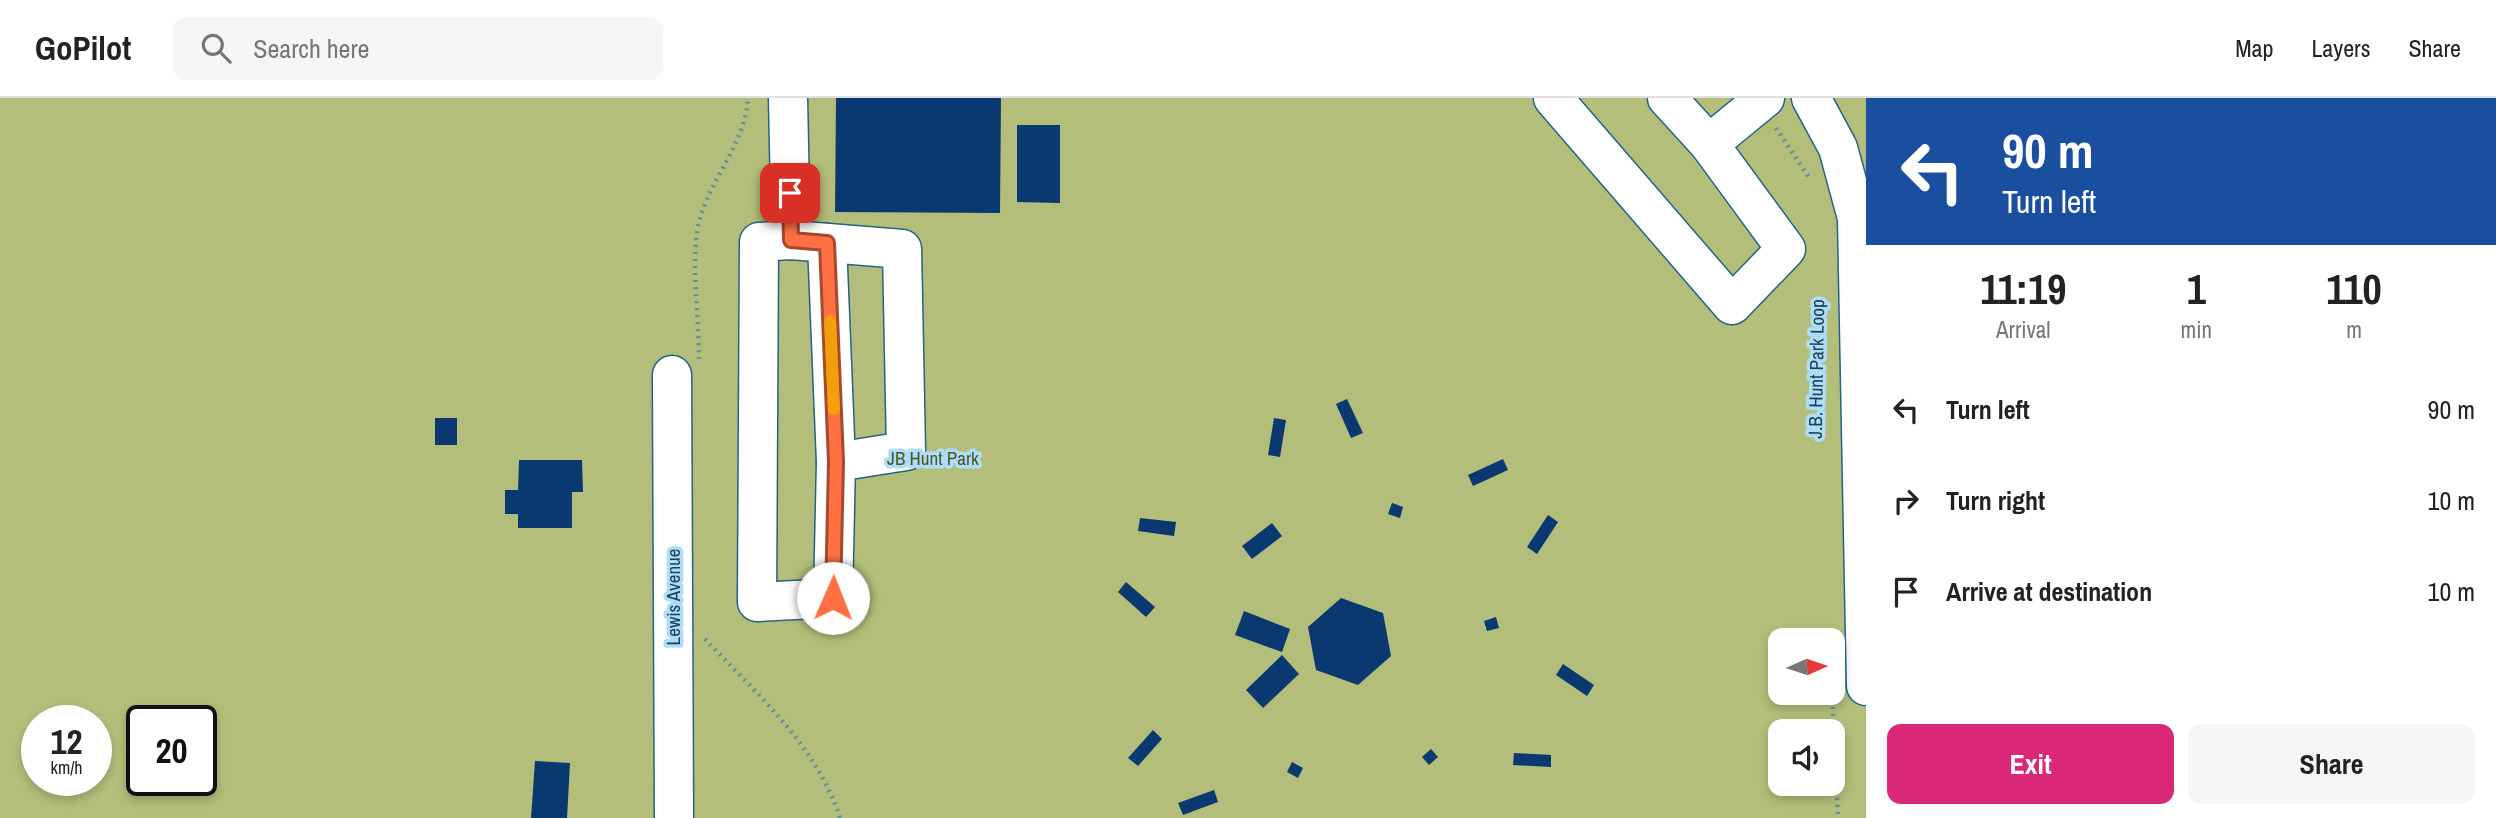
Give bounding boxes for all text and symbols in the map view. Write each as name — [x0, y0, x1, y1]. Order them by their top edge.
search box — [173, 17, 663, 80]
text: GoPilot — [35, 26, 131, 70]
icon: search — [197, 29, 235, 67]
text: Search here — [253, 31, 369, 66]
text: Map — [2235, 32, 2273, 64]
text: Layers — [2311, 32, 2370, 64]
text: Share — [2408, 32, 2461, 64]
text: 90 m — [2002, 117, 2094, 183]
icon: left — [1887, 126, 1978, 217]
pin — [760, 163, 820, 223]
icon: arrive — [771, 174, 809, 212]
text: Turn left — [2002, 180, 2096, 223]
text: 11:19 — [1980, 261, 2066, 317]
text: 1 — [2187, 261, 2206, 317]
text: 110 — [2326, 261, 2382, 317]
street label: J.B. Hunt Park Loop — [1802, 299, 1830, 439]
text: Arrival — [1996, 314, 2051, 345]
text: min — [2181, 314, 2212, 345]
text: m — [2346, 314, 2362, 345]
icon: left — [1887, 391, 1925, 429]
text: Turn left — [1946, 392, 2030, 427]
text: 90 m — [2428, 392, 2475, 427]
park label: JB Hunt Park — [887, 445, 979, 471]
icon: right — [1887, 482, 1925, 520]
text: Turn right — [1946, 483, 2045, 518]
text: 10 m — [2428, 483, 2475, 518]
street label: Lewis Avenue — [660, 549, 686, 645]
position arrow — [796, 561, 870, 635]
icon: arrive — [1887, 573, 1925, 611]
text: Arrive at destination — [1946, 574, 2152, 609]
text: 10 m — [2428, 574, 2475, 609]
north arrow — [1768, 628, 1844, 705]
map controls — [1768, 628, 1845, 796]
speed limit sign: 20 — [126, 705, 217, 796]
text: 12 — [51, 718, 82, 765]
button: sound — [1768, 719, 1845, 796]
button: Exit — [1887, 724, 2174, 804]
button: Share — [2188, 724, 2475, 804]
text: km/h — [51, 755, 83, 780]

